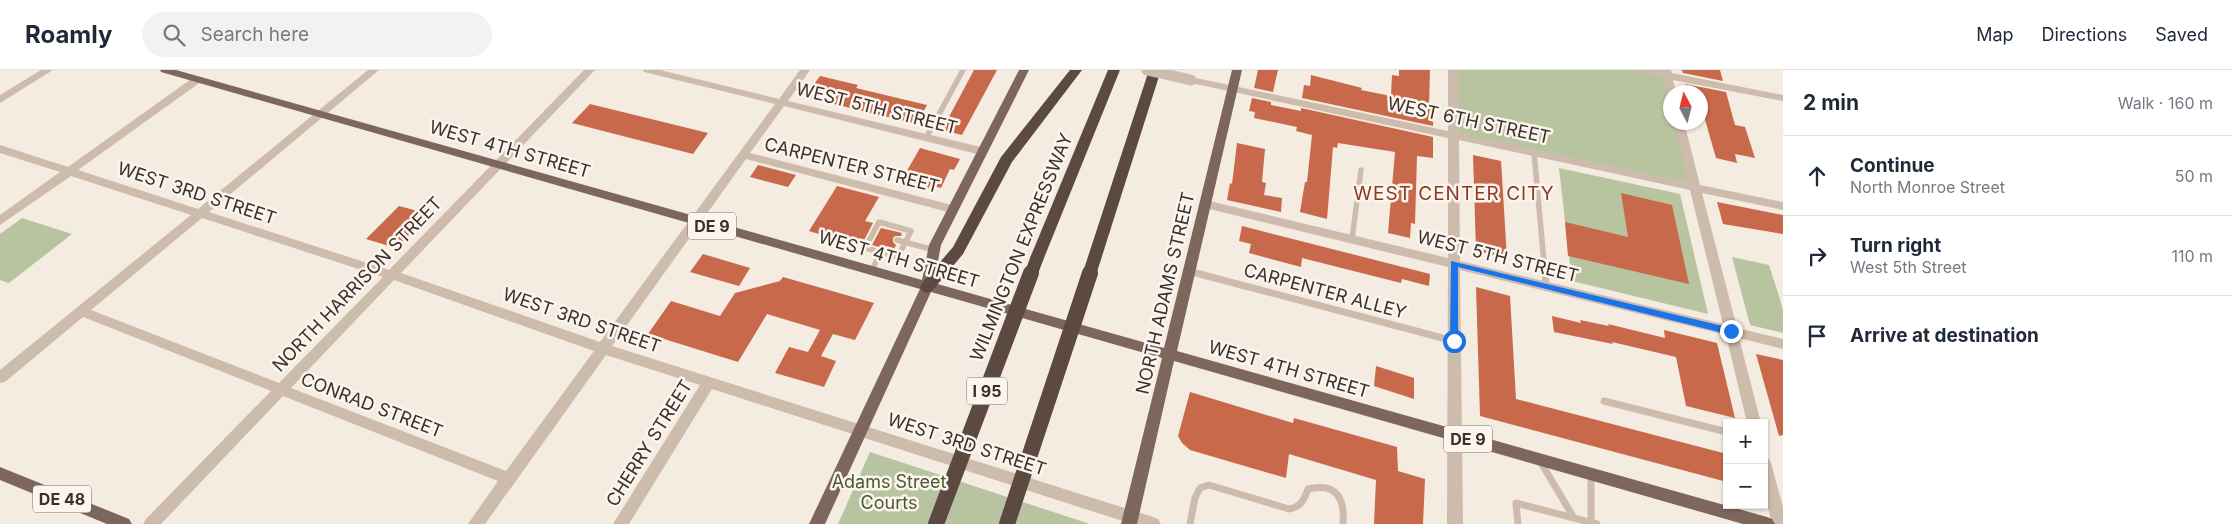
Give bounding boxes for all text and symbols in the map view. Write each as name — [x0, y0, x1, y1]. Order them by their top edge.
search box — [142, 12, 492, 57]
text: Roamly — [25, 20, 112, 49]
icon: search — [160, 21, 188, 49]
text: Search here — [200, 23, 309, 46]
text: Map — [1976, 24, 2014, 45]
text: Directions — [2042, 24, 2127, 45]
text: Saved — [2155, 24, 2208, 45]
street label: WEST 5TH STREET — [794, 78, 960, 138]
north arrow — [1663, 85, 1708, 130]
text: 2 min — [1803, 90, 1859, 115]
street label: WEST 6TH STREET — [1386, 92, 1552, 148]
text: Walk · 160 m — [2118, 93, 2213, 113]
street label: WEST 4TH STREET — [427, 116, 593, 182]
street label: WILMINGTON EXPRESSWAY — [966, 130, 1076, 364]
street label: CARPENTER STREET — [762, 133, 942, 197]
text: Continue — [1850, 154, 1935, 177]
street label: WEST 3RD STREET — [115, 157, 279, 229]
icon: ahead — [1803, 162, 1831, 190]
text: 50 m — [2175, 166, 2213, 186]
text: North Monroe Street — [1850, 177, 2005, 197]
district label: WEST CENTER CITY — [1353, 182, 1555, 205]
street label: NORTH ADAMS STREET — [1131, 190, 1199, 396]
street label: NORTH HARRISON STREET — [268, 192, 446, 376]
road number: DE 9 — [688, 212, 736, 240]
street label: WEST 4TH STREET — [816, 226, 982, 292]
street label: WEST 5TH STREET — [1415, 226, 1581, 286]
text: Turn right — [1850, 234, 1941, 257]
icon: right — [1803, 242, 1831, 270]
text: 110 m — [2171, 246, 2213, 266]
text: West 5th Street — [1850, 257, 1967, 277]
street label: CARPENTER ALLEY — [1241, 259, 1409, 323]
street label: WEST 3RD STREET — [500, 283, 664, 357]
route end — [1720, 320, 1743, 343]
icon: arrive — [1803, 322, 1831, 350]
text: Arrive at destination — [1850, 324, 2039, 347]
route start — [1443, 330, 1466, 353]
street label: WEST 4TH STREET — [1206, 336, 1372, 402]
street label: CONRAD STREET — [298, 368, 446, 442]
street label: CHERRY STREET — [602, 376, 696, 510]
road number: I 95 — [967, 378, 1007, 404]
street label: WEST 3RD STREET — [885, 408, 1049, 480]
map controls — [1723, 419, 1768, 509]
button: + — [1723, 419, 1768, 464]
road number: DE 9 — [1444, 426, 1492, 452]
button: − — [1723, 464, 1768, 509]
park label: Adams Street Courts — [832, 471, 946, 513]
road number: DE 48 — [33, 486, 91, 512]

